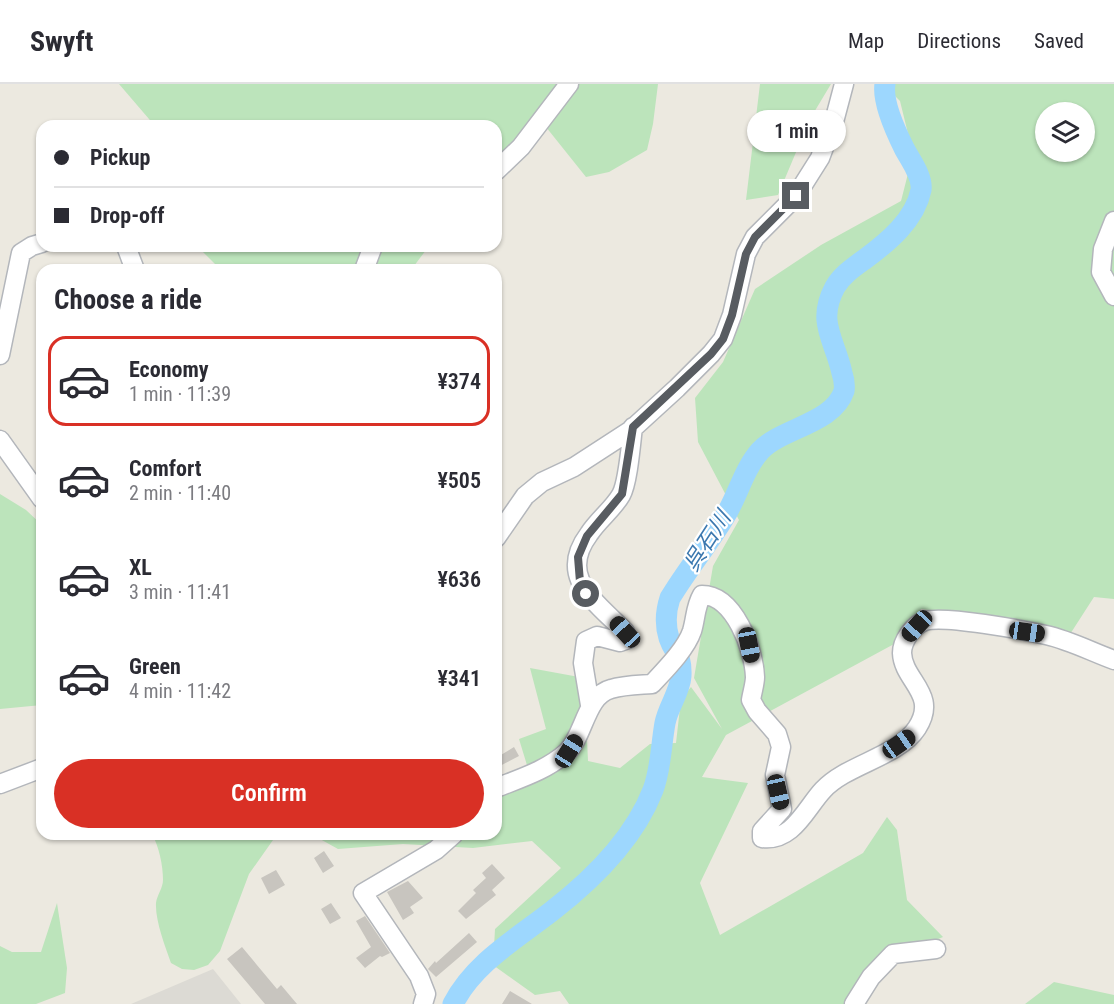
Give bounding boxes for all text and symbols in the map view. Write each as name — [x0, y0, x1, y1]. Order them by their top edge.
text: Swyft — [30, 25, 93, 58]
text: Map — [848, 29, 884, 53]
text: Directions — [917, 29, 1001, 53]
text: Saved — [1034, 29, 1084, 53]
map controls — [1035, 102, 1095, 162]
button: layers — [1035, 102, 1095, 162]
callout: 1 min — [746, 109, 846, 151]
text: 1 min — [774, 119, 819, 143]
text: Pickup — [90, 145, 150, 170]
route end — [782, 182, 809, 209]
text: Drop-off — [90, 203, 164, 228]
text: Choose a ride — [54, 284, 202, 316]
icon: car — [57, 354, 111, 408]
text: Economy — [129, 357, 209, 382]
text: ¥374 — [437, 369, 481, 394]
text: 1 min · 11:39 — [129, 382, 231, 406]
icon: car — [57, 453, 111, 507]
text: Comfort — [129, 456, 202, 481]
text: ¥505 — [437, 468, 481, 493]
text: 2 min · 11:40 — [129, 481, 231, 505]
water label: 呉石川 — [679, 505, 737, 575]
icon: car — [57, 552, 111, 606]
text: XL — [129, 555, 152, 580]
text: ¥636 — [437, 567, 481, 592]
text: 3 min · 11:41 — [129, 580, 231, 604]
route start — [572, 580, 599, 607]
car — [898, 607, 936, 645]
car — [606, 613, 644, 651]
car — [1008, 621, 1046, 643]
car — [737, 626, 761, 664]
icon: car — [57, 651, 111, 705]
text: Green — [129, 654, 181, 679]
text: ¥341 — [437, 666, 481, 691]
text: 4 min · 11:42 — [129, 679, 231, 703]
car — [879, 726, 919, 762]
car — [552, 731, 586, 771]
button: Confirm — [54, 759, 484, 828]
car — [765, 772, 791, 812]

